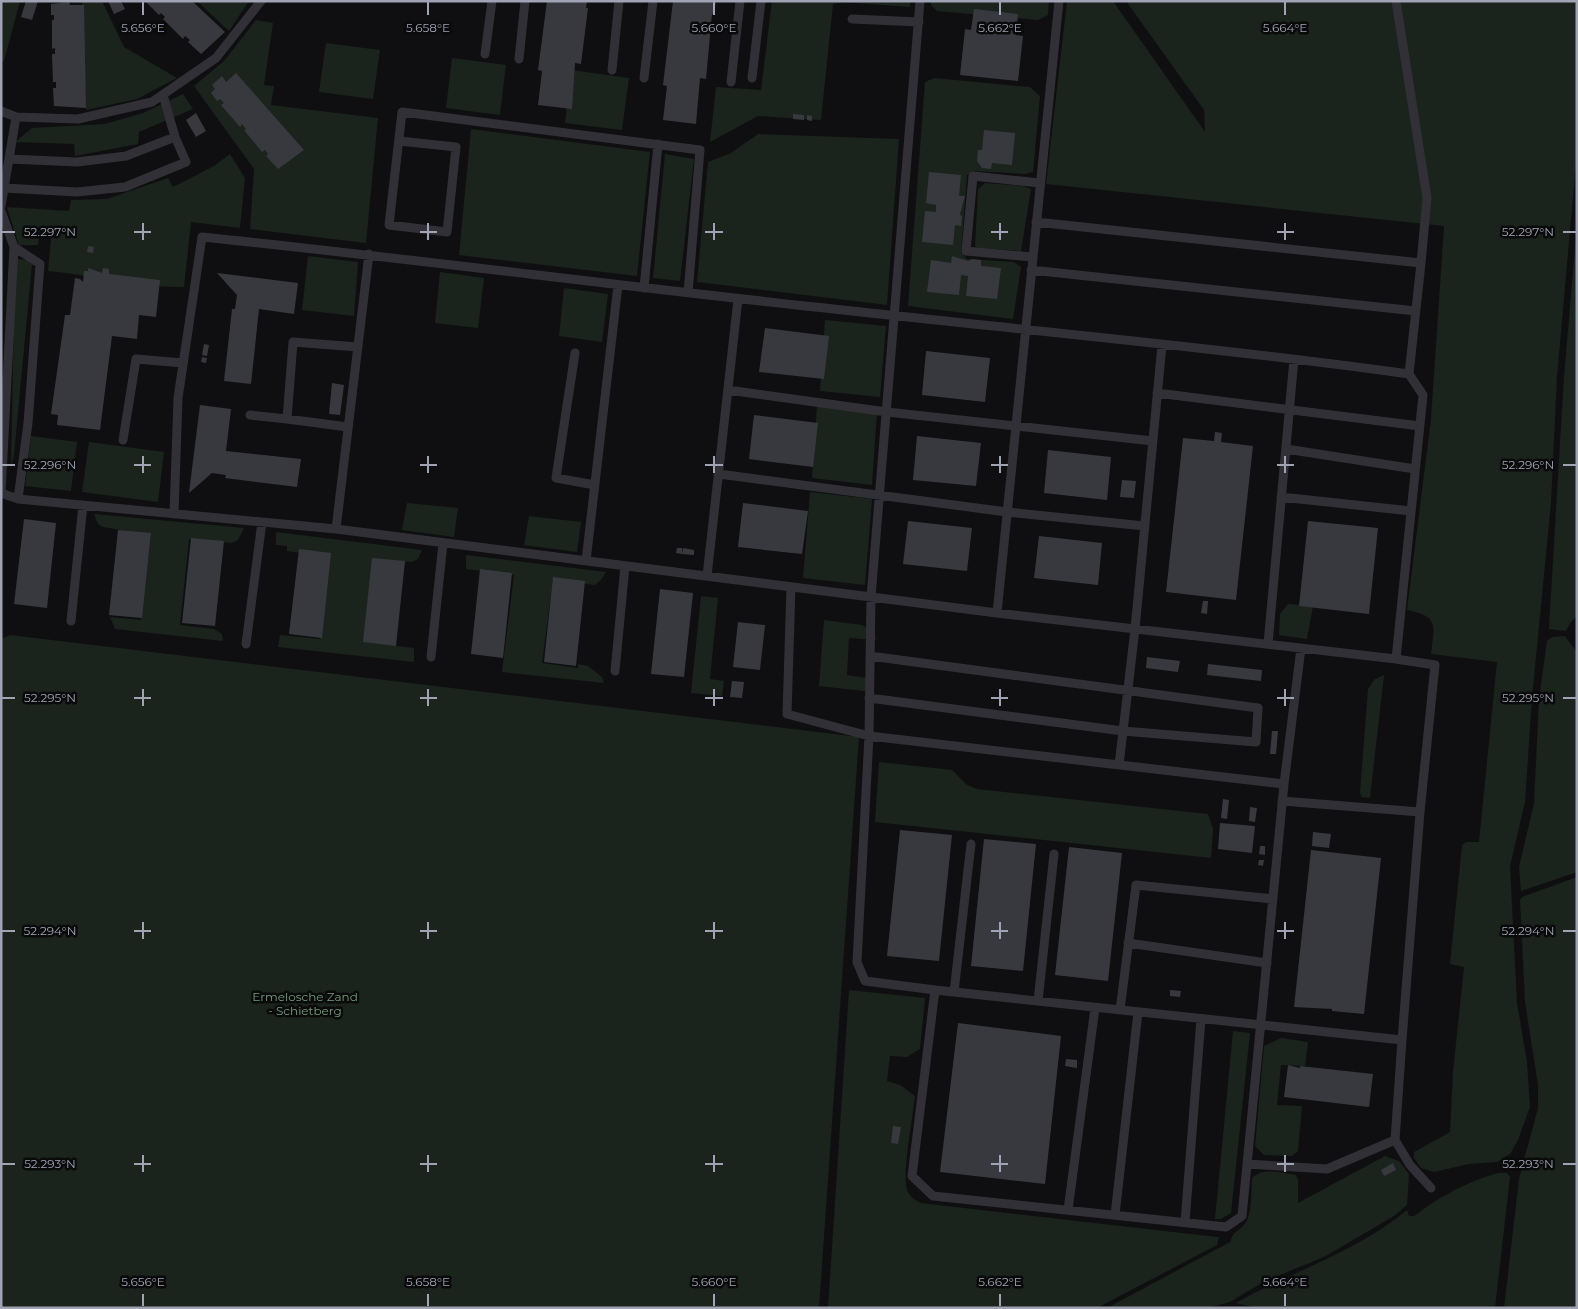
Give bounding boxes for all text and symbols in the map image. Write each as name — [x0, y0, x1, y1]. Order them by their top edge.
text: 5.656°E — [121, 20, 165, 35]
text: 5.658°E — [406, 20, 450, 35]
text: 5.660°E — [692, 20, 736, 35]
text: 5.662°E — [978, 20, 1022, 35]
text: 5.664°E — [1263, 20, 1307, 35]
text: 52.297°N — [24, 224, 76, 239]
text: 52.297°N — [1502, 224, 1554, 239]
text: 52.296°N — [24, 457, 76, 472]
text: 52.296°N — [1502, 457, 1554, 472]
text: 52.295°N — [24, 690, 76, 705]
text: 52.295°N — [1502, 690, 1554, 705]
text: 52.294°N — [24, 923, 76, 938]
text: 52.294°N — [1502, 923, 1554, 938]
park label: Ermelosche Zand - Schietberg — [252, 989, 358, 1018]
text: 52.293°N — [24, 1156, 76, 1171]
text: 52.293°N — [1502, 1156, 1554, 1171]
text: 5.656°E — [121, 1274, 165, 1289]
text: 5.658°E — [406, 1274, 450, 1289]
text: 5.660°E — [692, 1274, 736, 1289]
text: 5.662°E — [978, 1274, 1022, 1289]
text: 5.664°E — [1263, 1274, 1307, 1289]

